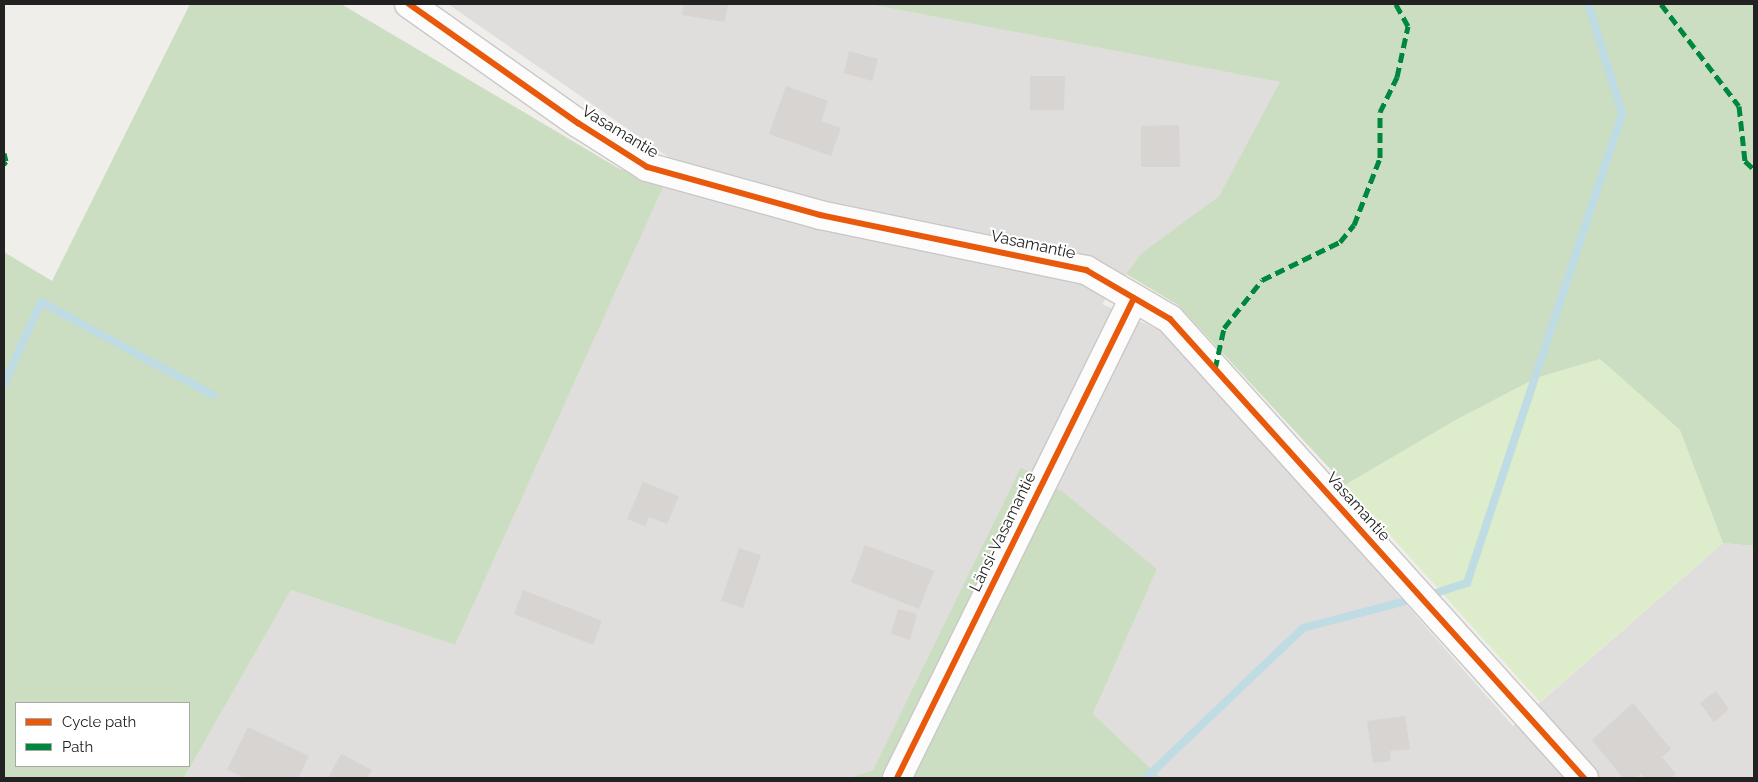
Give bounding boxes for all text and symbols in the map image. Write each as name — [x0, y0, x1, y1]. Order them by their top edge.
street label: Vasamantie — [578, 102, 662, 162]
street label: Vasamantie — [989, 227, 1077, 263]
street label: Länsi-Vasamantie — [966, 469, 1040, 595]
street label: Vasamantie — [1322, 469, 1394, 545]
legend — [15, 702, 190, 767]
text: Cycle path — [62, 713, 136, 731]
text: Path — [62, 738, 93, 756]

